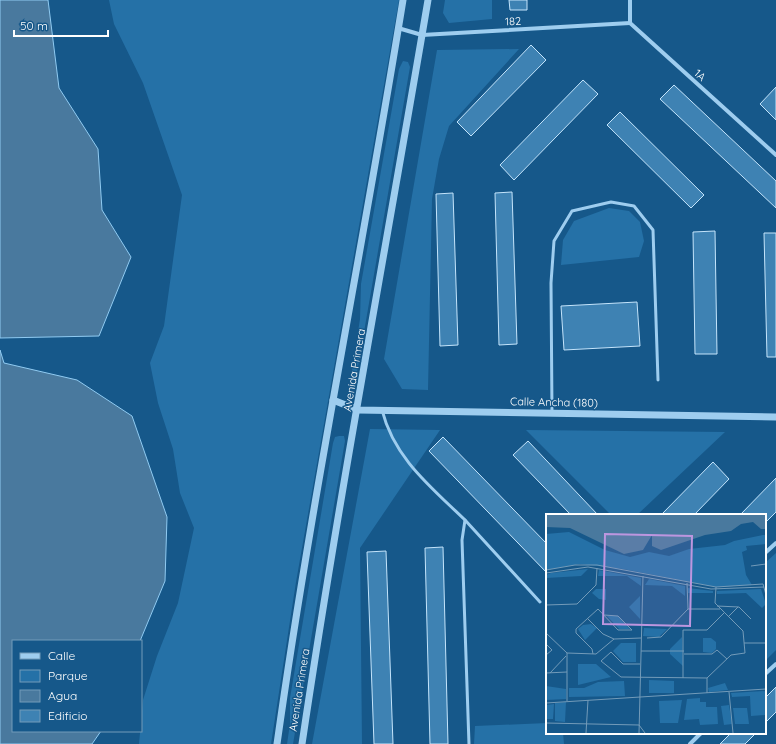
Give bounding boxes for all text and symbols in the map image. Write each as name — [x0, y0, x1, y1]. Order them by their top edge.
scale bar — [14, 12, 108, 38]
street label: 182 — [505, 14, 521, 28]
text: 50 m — [20, 18, 48, 33]
street label: 1A — [691, 66, 709, 84]
street label: Avenida Primera — [340, 327, 368, 413]
street label: Calle Ancha (180) — [510, 394, 598, 410]
inset map — [546, 514, 766, 734]
legend — [12, 640, 142, 732]
street label: Avenida Primera — [286, 647, 312, 733]
text: Calle — [48, 648, 76, 663]
text: Parque — [48, 668, 88, 683]
text: Agua — [48, 688, 77, 703]
text: Edificio — [48, 708, 88, 723]

